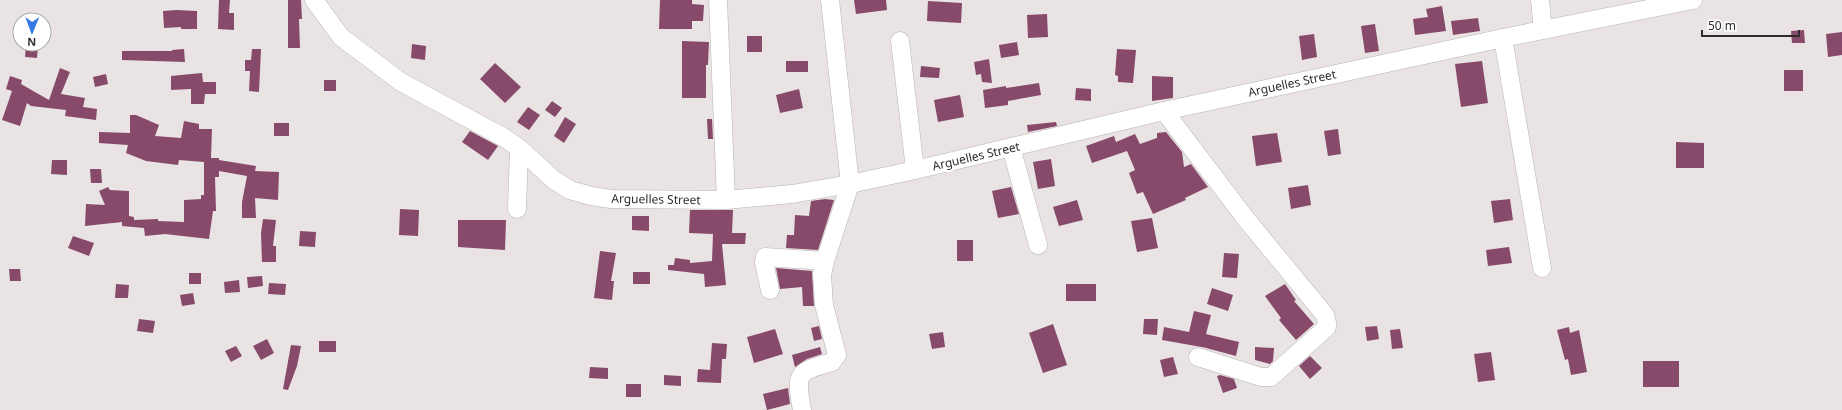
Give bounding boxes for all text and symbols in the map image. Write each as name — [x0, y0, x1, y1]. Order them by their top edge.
north arrow — [12, 12, 52, 52]
scale bar — [1702, 12, 1799, 38]
text: 50 m — [1708, 17, 1736, 34]
text: N — [27, 35, 36, 50]
street label: Arguelles Street — [1247, 65, 1338, 101]
street label: Arguelles Street — [931, 138, 1022, 174]
street label: Arguelles Street — [611, 190, 702, 208]

